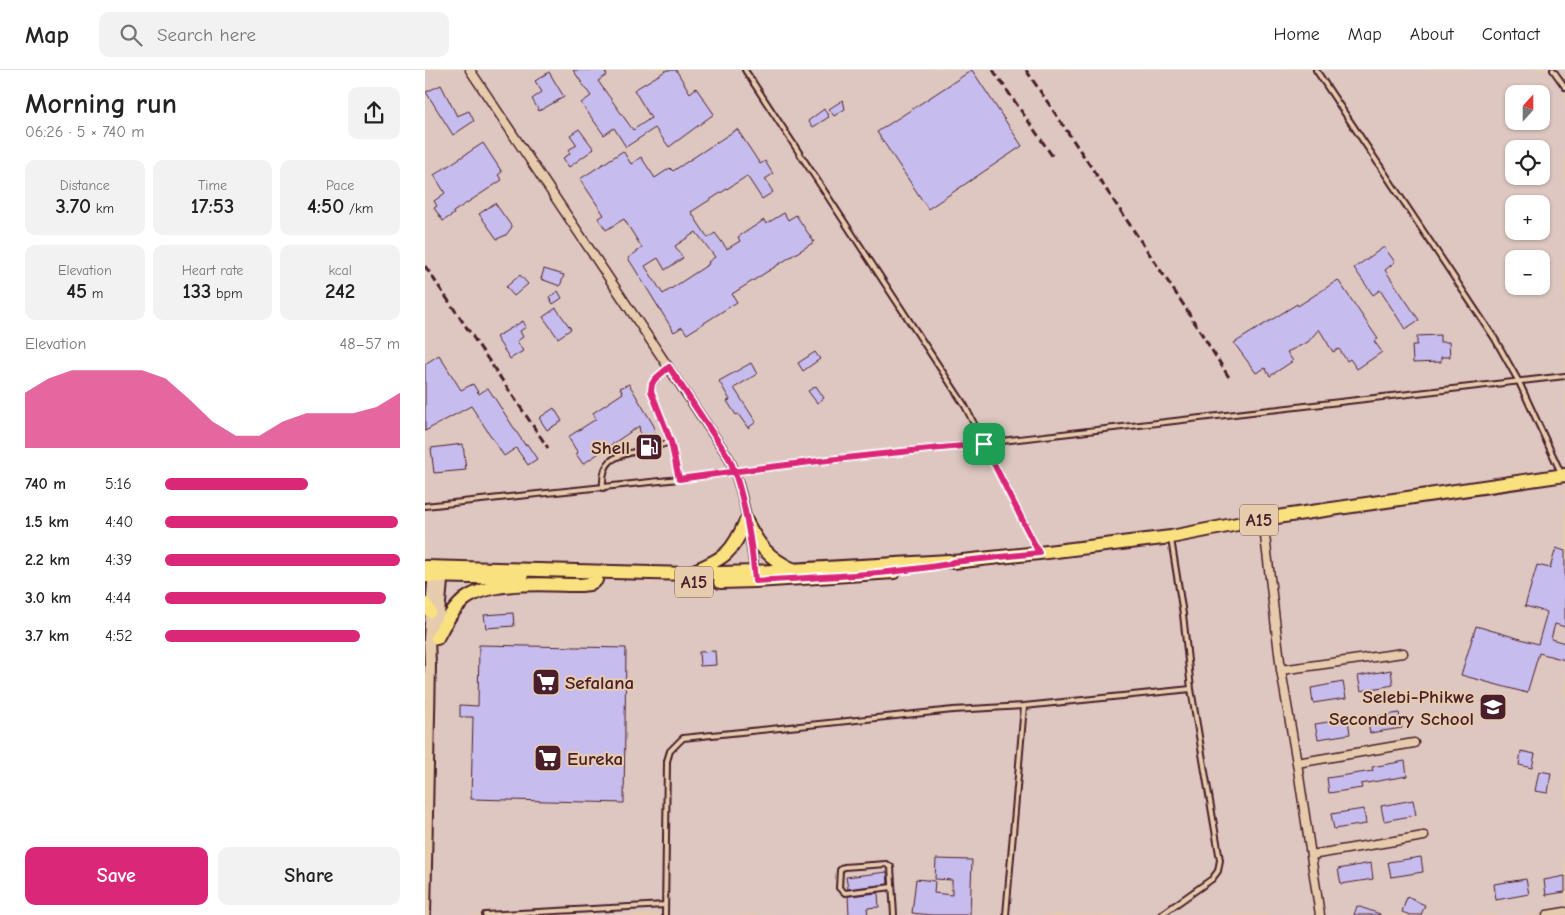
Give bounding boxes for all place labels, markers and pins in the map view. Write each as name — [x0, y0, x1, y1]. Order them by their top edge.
pin — [963, 423, 1005, 465]
fuel station icon: Shell — [634, 432, 664, 462]
place label: Shell — [591, 437, 630, 459]
supermarket icon: Sefalana — [531, 667, 561, 697]
place label: Sefalana — [565, 672, 634, 694]
place label: Selebi-Phikwe Secondary School — [1329, 686, 1474, 730]
school or university icon: Selebi-Phikwe Secondary School — [1478, 692, 1508, 722]
supermarket icon: Eureka — [533, 743, 563, 773]
place label: Eureka — [567, 748, 623, 770]

